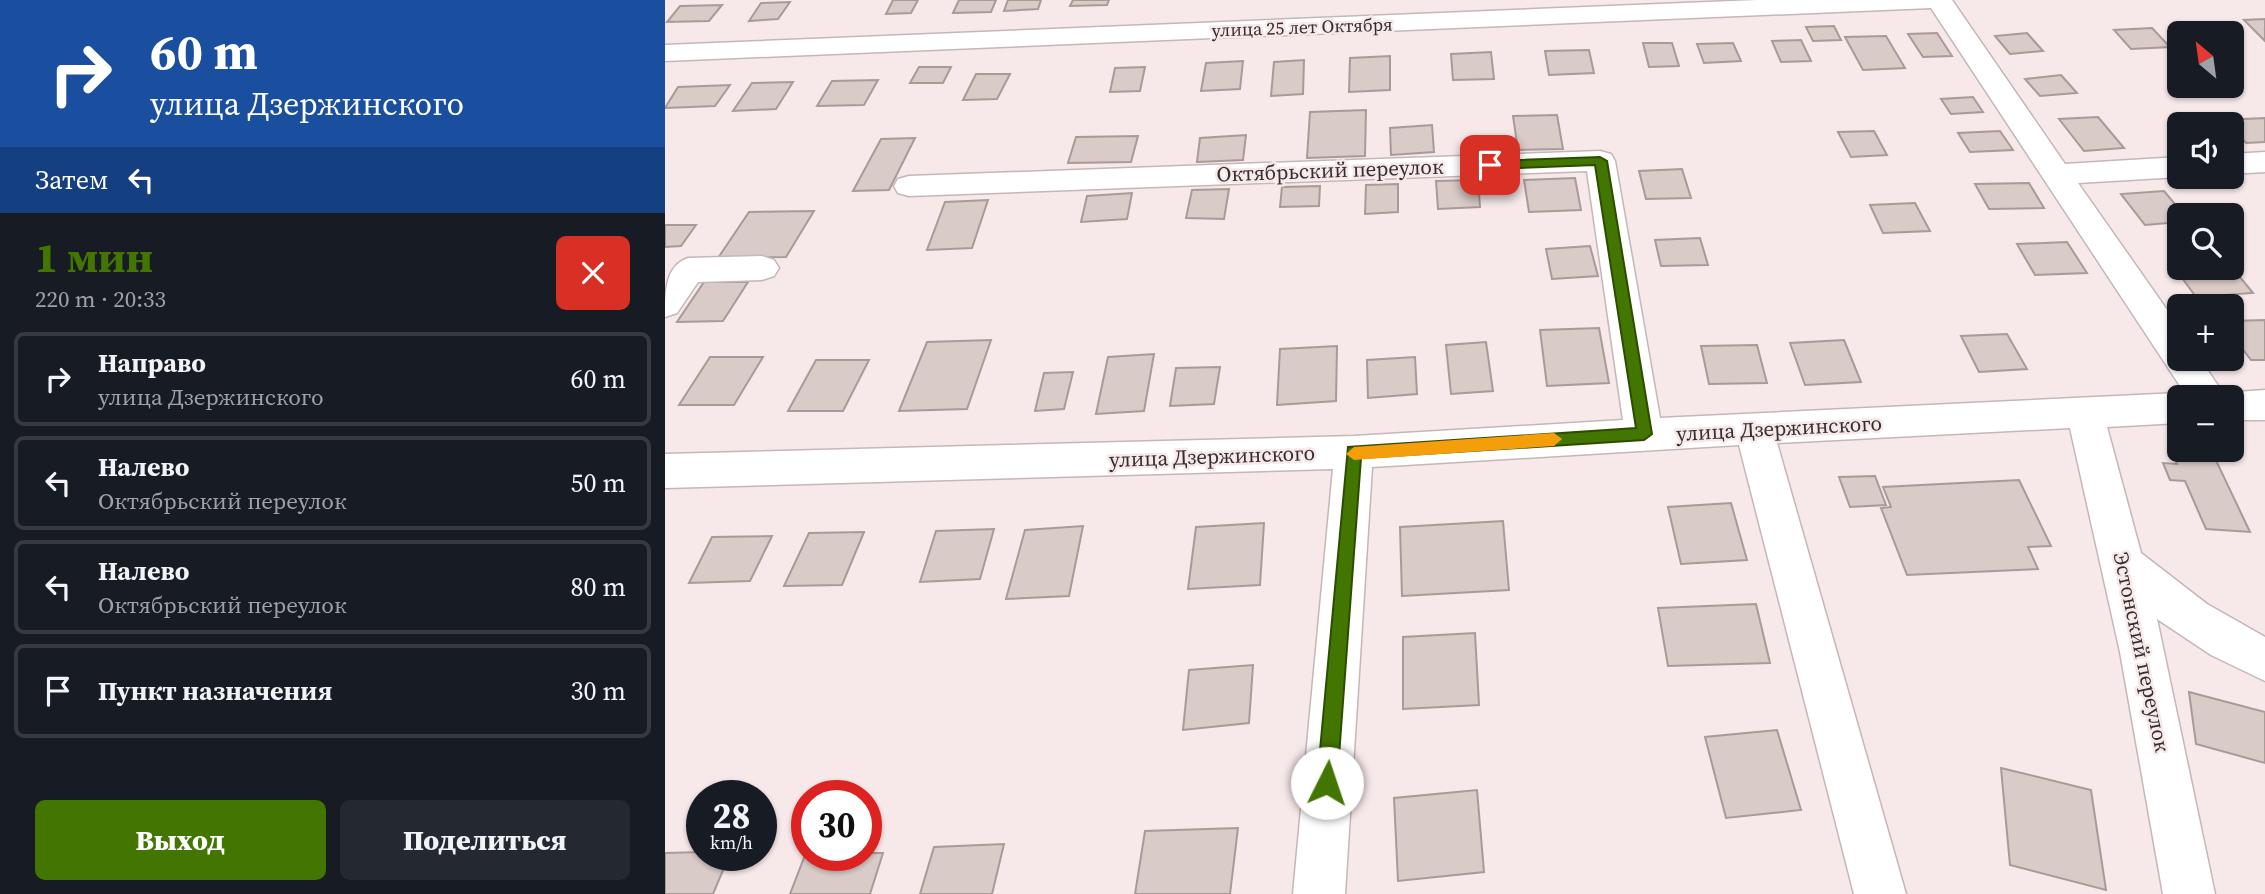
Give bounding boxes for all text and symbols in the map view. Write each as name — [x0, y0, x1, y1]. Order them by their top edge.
street label: улица 25 лет Октября — [1211, 11, 1393, 43]
text: 60 m — [150, 18, 258, 85]
north arrow — [2167, 21, 2243, 98]
map controls — [2167, 21, 2244, 462]
icon: right — [35, 28, 126, 119]
text: улица Дзержинского — [150, 82, 464, 126]
button: sound — [2167, 112, 2244, 189]
pin — [1460, 135, 1520, 195]
icon: arrive — [1471, 146, 1509, 184]
street label: Октябрьский переулок — [1216, 152, 1444, 188]
icon: left — [122, 161, 160, 199]
text: Затем — [35, 162, 108, 198]
button: search — [2167, 203, 2244, 280]
text: 1 мин — [35, 228, 153, 286]
button: close — [556, 236, 630, 310]
text: 220 m · 20:33 — [35, 283, 166, 315]
button: + — [2167, 294, 2244, 371]
text: Направо — [98, 345, 206, 381]
icon: right — [39, 360, 77, 398]
text: 60 m — [571, 361, 626, 397]
text: улица Дзержинского — [98, 381, 324, 413]
button: − — [2167, 385, 2244, 462]
street label: улица Дзержинского — [1675, 408, 1883, 448]
street label: улица Дзержинского — [1109, 438, 1315, 474]
text: Налево — [98, 449, 189, 485]
icon: left — [39, 464, 77, 502]
text: 50 m — [571, 465, 626, 501]
text: Октябрьский переулок — [98, 485, 347, 517]
street label: Эстонский переулок — [2107, 549, 2177, 755]
text: Налево — [98, 553, 189, 589]
icon: left — [39, 568, 77, 606]
text: 80 m — [571, 569, 626, 605]
text: Октябрьский переулок — [98, 589, 347, 621]
icon: arrive — [39, 672, 77, 710]
text: Пункт назначения — [98, 673, 332, 709]
text: 30 m — [571, 673, 626, 709]
position arrow — [1290, 746, 1364, 820]
speed limit sign: 30 — [791, 780, 882, 871]
text: 28 — [713, 792, 750, 840]
button: Выход — [35, 800, 326, 880]
button: Поделиться — [340, 800, 630, 880]
text: km/h — [710, 830, 753, 855]

